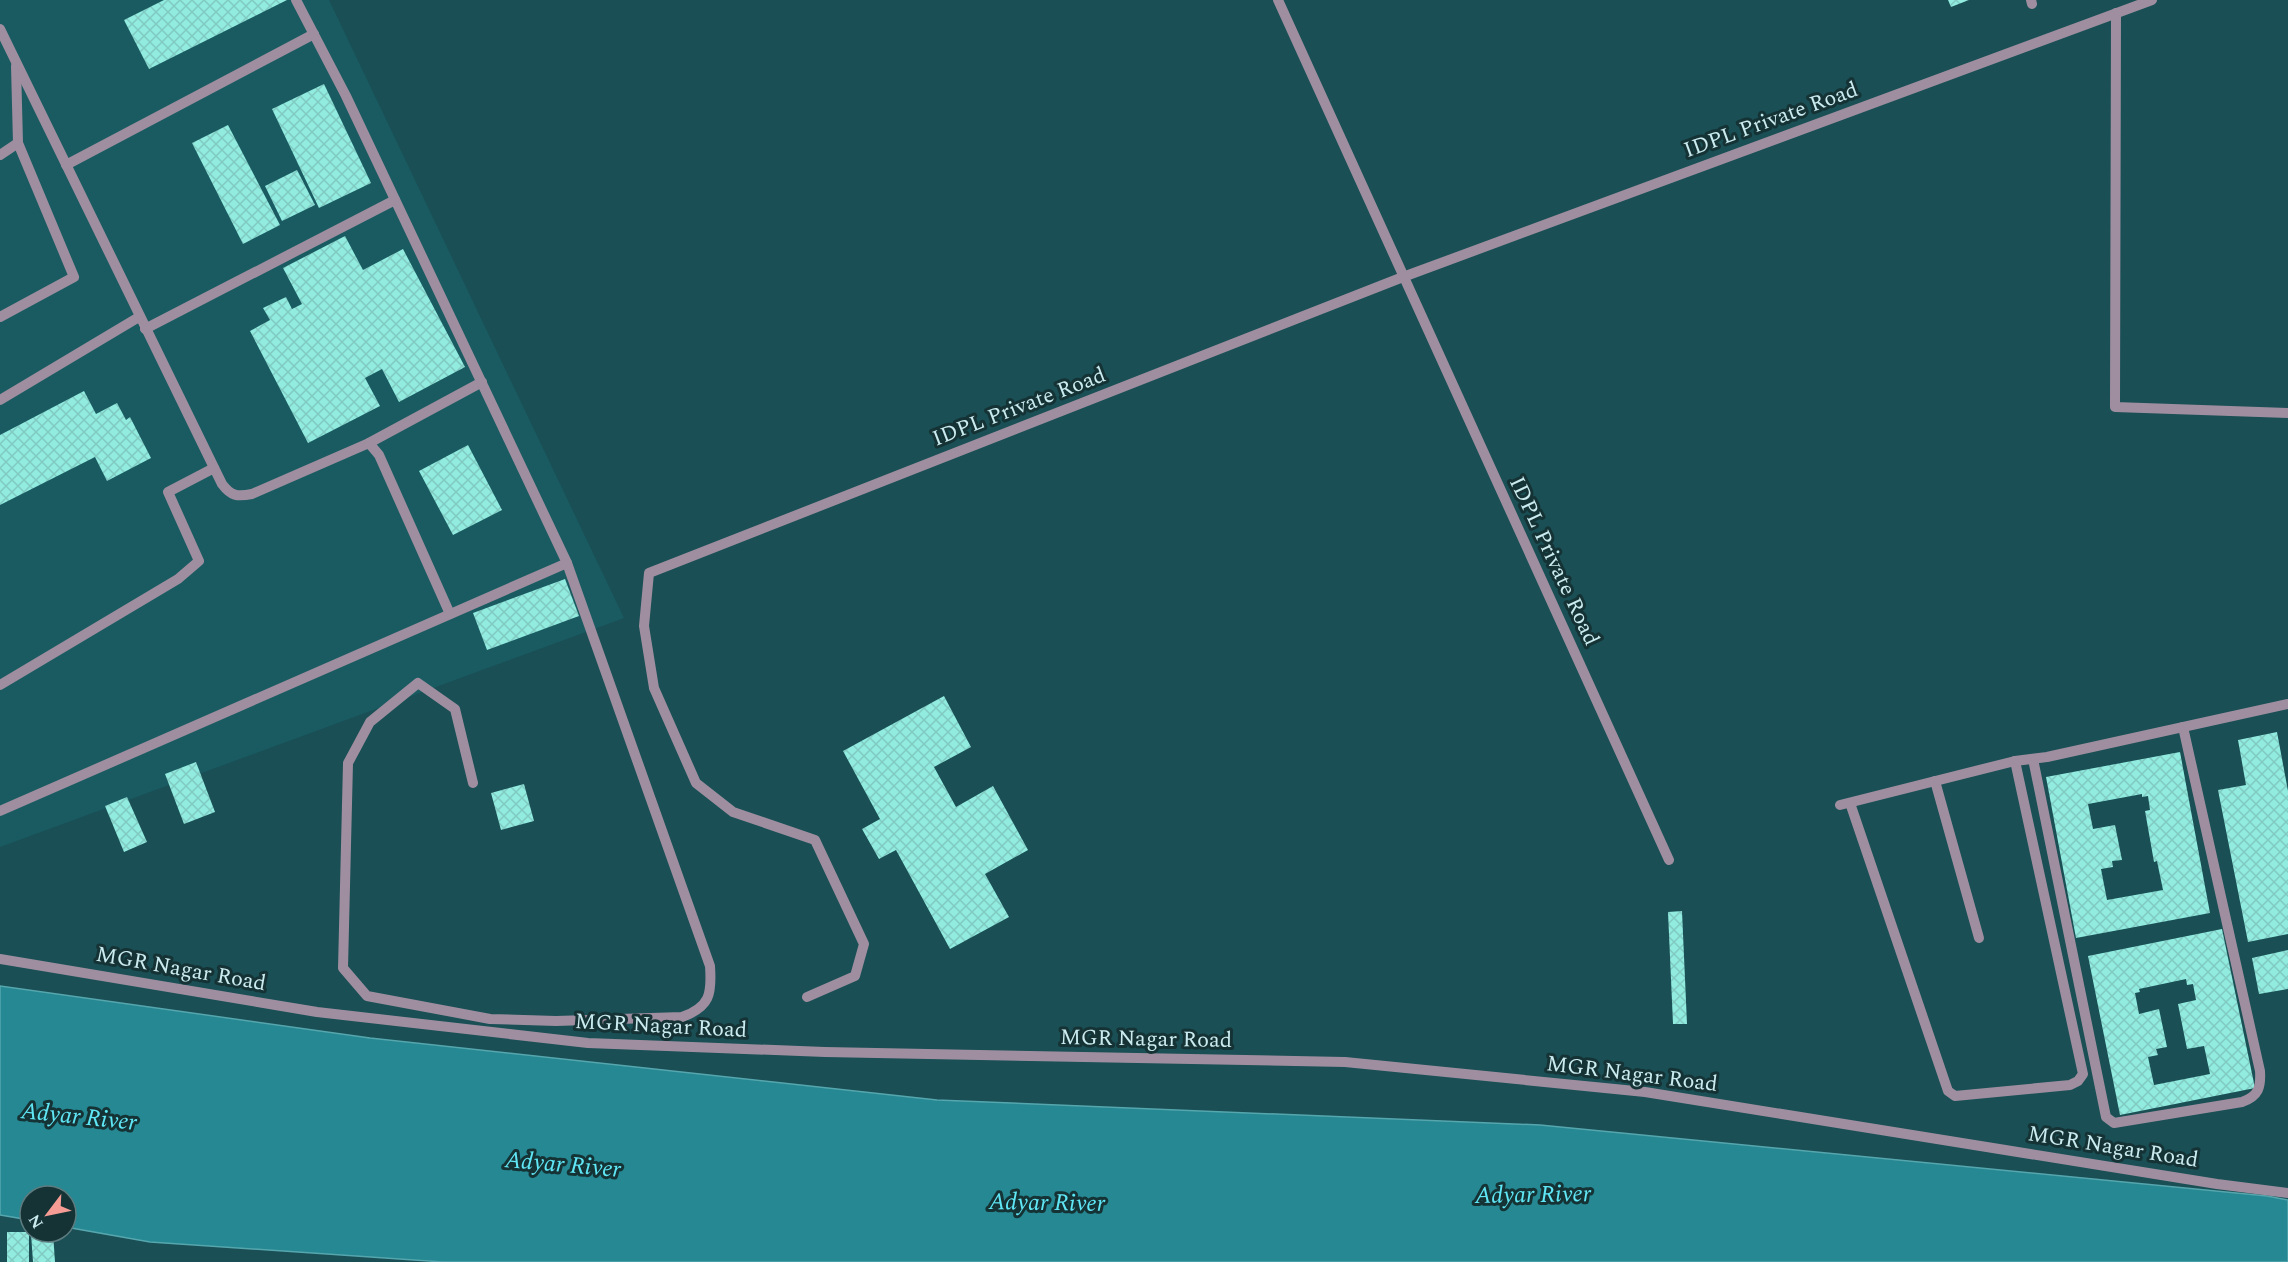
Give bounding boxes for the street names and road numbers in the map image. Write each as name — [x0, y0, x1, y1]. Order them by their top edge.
street label: IDPL Private Road — [1679, 73, 1863, 167]
street label: IDPL Private Road — [927, 359, 1111, 455]
street label: IDPL Private Road — [1500, 471, 1608, 651]
street label: MGR Nagar Road — [93, 938, 269, 1000]
street label: MGR Nagar Road — [574, 1005, 748, 1047]
street label: MGR Nagar Road — [1060, 1021, 1232, 1057]
street label: MGR Nagar Road — [1544, 1047, 1720, 1101]
street label: MGR Nagar Road — [2025, 1117, 2201, 1177]

